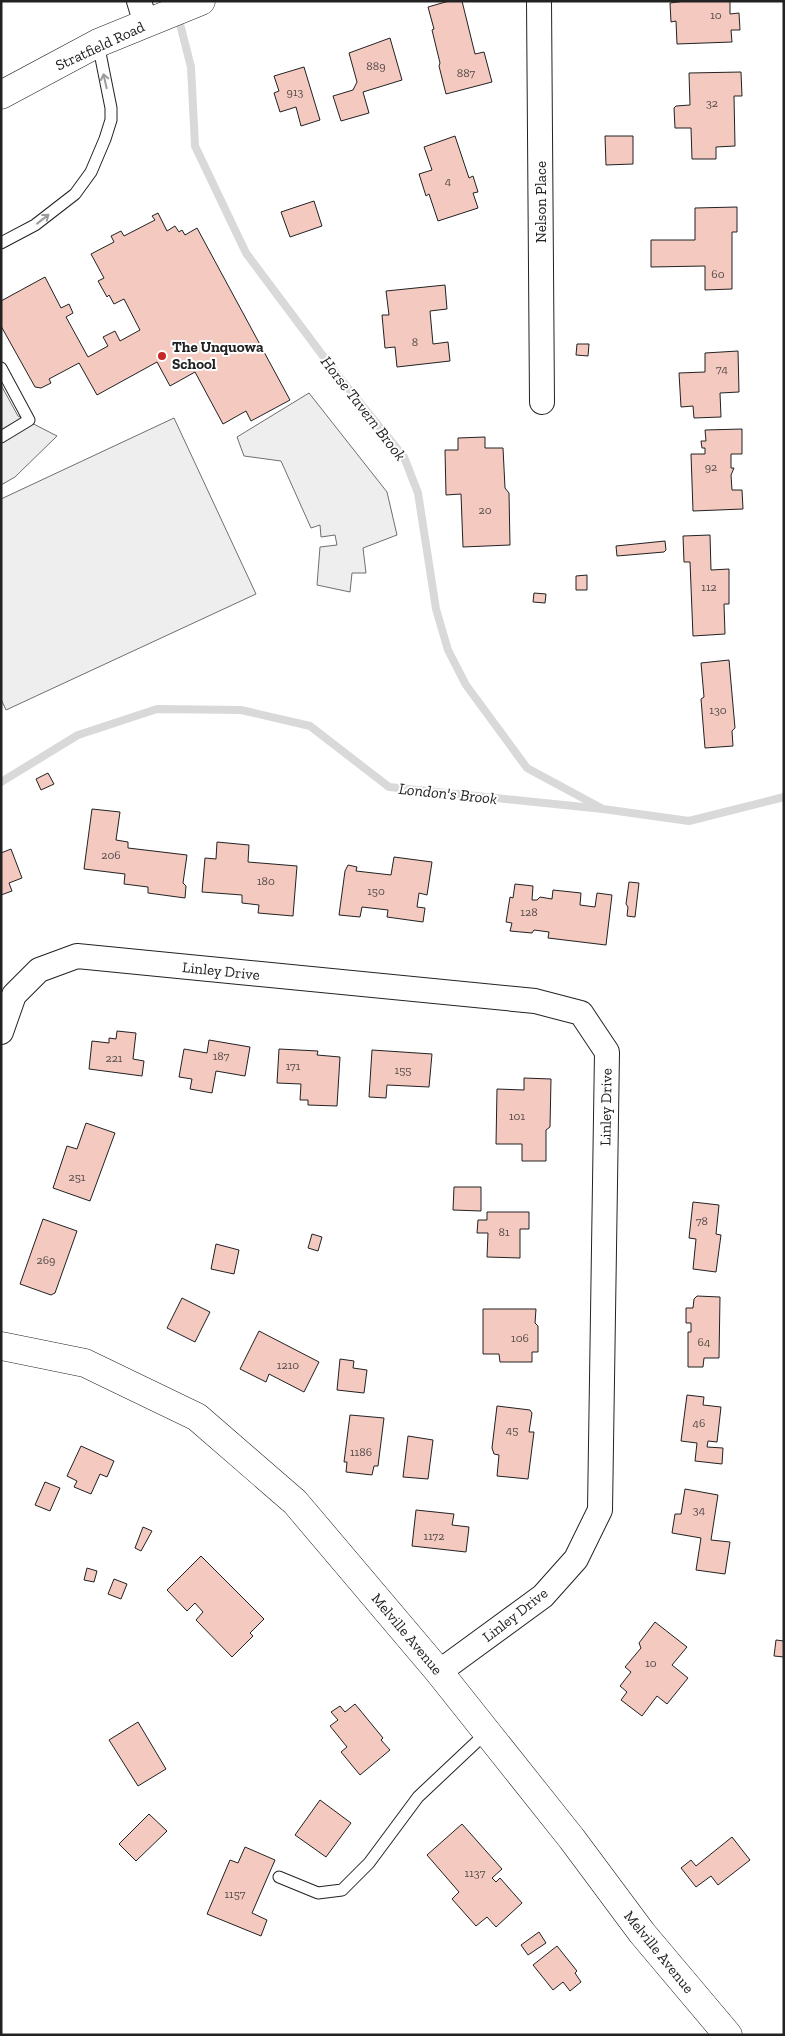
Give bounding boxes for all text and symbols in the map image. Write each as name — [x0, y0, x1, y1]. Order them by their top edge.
house number: 10 — [710, 8, 722, 22]
street label: Stratfield Road — [53, 17, 148, 74]
house number: 889 — [366, 59, 386, 73]
house number: 887 — [457, 66, 476, 80]
one-way arrow — [100, 74, 109, 90]
house number: 913 — [287, 85, 304, 99]
house number: 32 — [706, 96, 718, 110]
street label: Nelson Place — [532, 161, 550, 243]
house number: 4 — [445, 174, 452, 188]
one-way arrow — [37, 213, 50, 224]
house number: 60 — [711, 267, 725, 281]
house number: 8 — [412, 335, 418, 349]
place label: The Unquowa School — [172, 338, 264, 373]
marker: The Unquowa School — [156, 350, 168, 362]
water label: Horse Tavern Brook — [317, 352, 410, 464]
house number: 74 — [716, 362, 728, 376]
house number: 92 — [705, 460, 717, 474]
house number: 20 — [478, 503, 492, 517]
house number: 112 — [701, 580, 717, 594]
house number: 130 — [709, 703, 727, 717]
water label: London's Brook — [398, 779, 498, 808]
house number: 206 — [101, 848, 121, 862]
house number: 180 — [257, 874, 275, 888]
house number: 150 — [367, 884, 385, 898]
house number: 128 — [520, 905, 538, 919]
street label: Linley Drive — [181, 958, 261, 984]
house number: 187 — [213, 1049, 230, 1063]
house number: 221 — [106, 1051, 123, 1065]
house number: 171 — [286, 1059, 301, 1073]
house number: 155 — [395, 1063, 411, 1077]
street label: Linley Drive — [596, 1068, 616, 1146]
house number: 101 — [509, 1109, 525, 1123]
house number: 251 — [69, 1170, 86, 1184]
house number: 78 — [696, 1214, 708, 1228]
house number: 81 — [498, 1225, 510, 1239]
house number: 269 — [37, 1253, 55, 1267]
house number: 106 — [511, 1331, 529, 1345]
house number: 64 — [698, 1335, 711, 1349]
house number: 1210 — [277, 1358, 299, 1372]
house number: 46 — [693, 1416, 705, 1430]
house number: 45 — [506, 1423, 518, 1437]
house number: 1186 — [350, 1445, 372, 1459]
house number: 34 — [693, 1503, 706, 1517]
house number: 1172 — [424, 1529, 444, 1543]
street label: Linley Drive — [479, 1584, 551, 1646]
street label: Melville Avenue — [368, 1589, 446, 1679]
house number: 10 — [645, 1656, 657, 1670]
house number: 1137 — [465, 1866, 486, 1880]
house number: 1157 — [224, 1887, 246, 1901]
street label: Melville Avenue — [620, 1907, 698, 1997]

